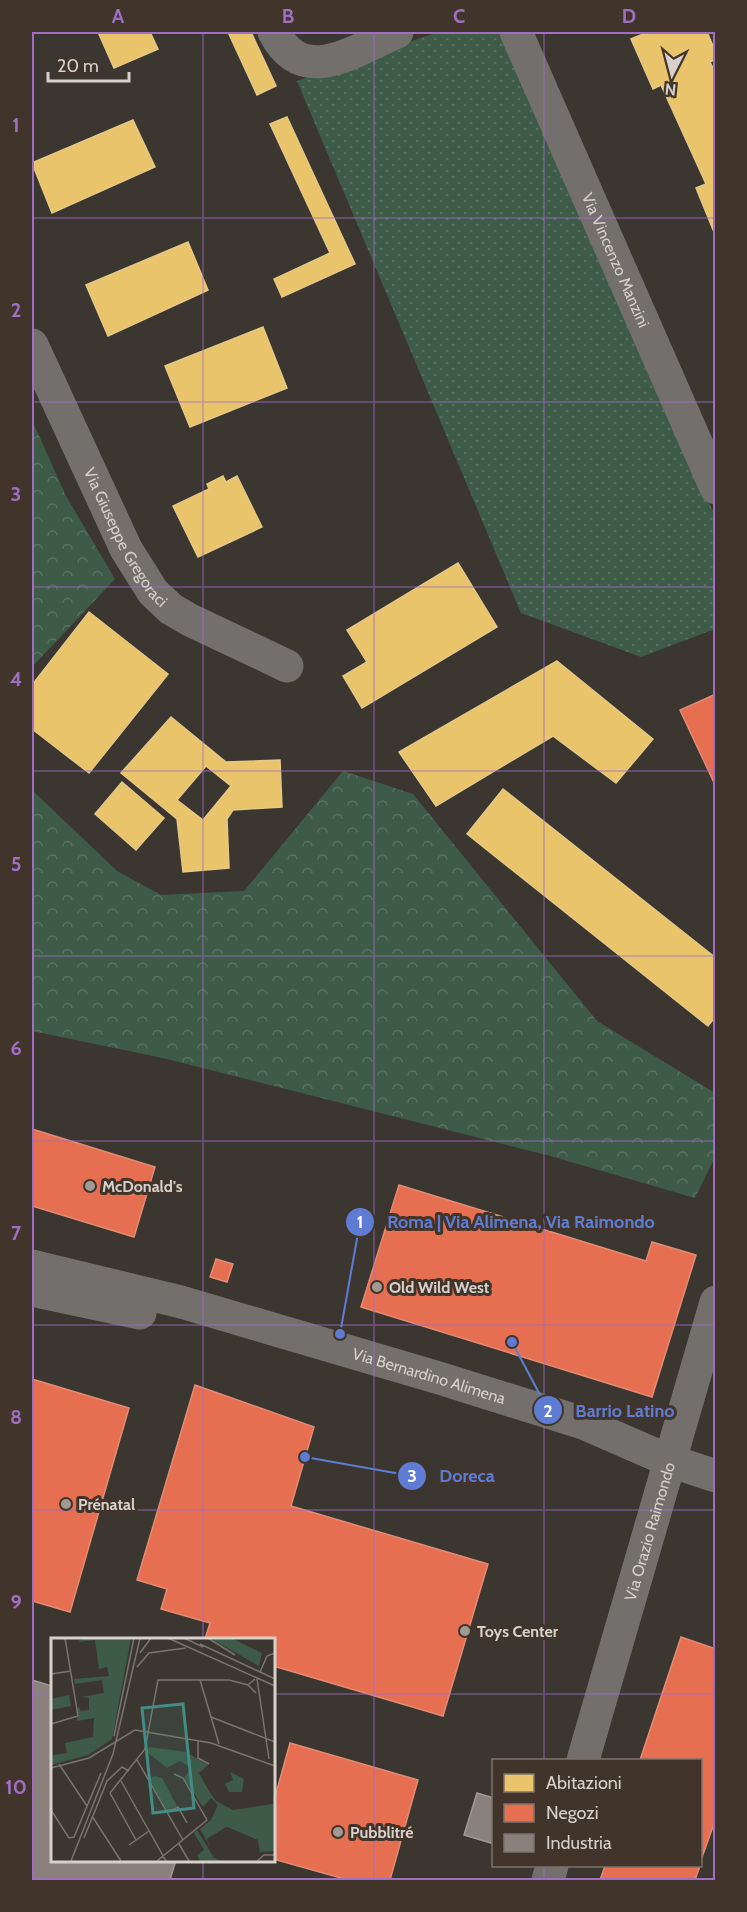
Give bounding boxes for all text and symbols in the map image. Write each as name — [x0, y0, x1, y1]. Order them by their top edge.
text: A — [112, 4, 125, 28]
text: B — [282, 4, 294, 28]
text: C — [453, 4, 465, 28]
text: D — [622, 4, 636, 28]
scale bar — [48, 45, 129, 83]
north arrow — [642, 45, 702, 105]
text: 20 m — [57, 55, 99, 77]
text: N — [664, 79, 677, 99]
text: 1 — [12, 113, 20, 137]
street label: Via Vincenzo Manzini — [578, 190, 653, 330]
text: 2 — [11, 298, 21, 322]
street label: Via Giuseppe Gregoraci — [80, 465, 171, 611]
text: 3 — [11, 482, 21, 506]
text: 4 — [10, 667, 22, 691]
text: 5 — [11, 852, 21, 876]
text: 6 — [10, 1036, 22, 1060]
place label: McDonald's — [102, 1177, 183, 1196]
marker: McDonald's — [83, 1179, 97, 1193]
callout: Roma | Via Alimena, Via Raimondo — [345, 1204, 667, 1240]
text: 1 — [357, 1211, 363, 1233]
text: Roma | Via Alimena, Via Raimondo — [387, 1211, 655, 1233]
text: 7 — [11, 1221, 22, 1245]
place label: Old Wild West — [389, 1278, 490, 1297]
marker: Old Wild West — [370, 1280, 384, 1294]
street label: Via Bernardino Alimena — [350, 1344, 508, 1408]
callout: Barrio Latino — [533, 1392, 686, 1428]
text: 2 — [543, 1400, 553, 1422]
text: Barrio Latino — [575, 1400, 675, 1422]
text: 8 — [10, 1405, 22, 1429]
callout: Doreca — [397, 1458, 506, 1494]
street label: Via Orazio Raimondo — [621, 1460, 679, 1603]
text: 3 — [407, 1465, 417, 1487]
text: Doreca — [439, 1465, 495, 1487]
place label: Prénatal — [78, 1495, 135, 1514]
marker: Prénatal — [59, 1497, 73, 1511]
text: 9 — [10, 1590, 22, 1614]
place label: Toys Center — [477, 1622, 559, 1641]
marker: Toys Center — [458, 1624, 472, 1638]
inset map — [51, 1638, 274, 1861]
legend — [492, 1759, 702, 1867]
text: Abitazioni — [546, 1772, 622, 1794]
text: 10 — [5, 1775, 27, 1799]
text: Negozi — [546, 1802, 599, 1824]
place label: Pubblitré — [350, 1823, 414, 1842]
marker: Pubblitré — [331, 1825, 345, 1839]
text: Industria — [546, 1832, 612, 1854]

